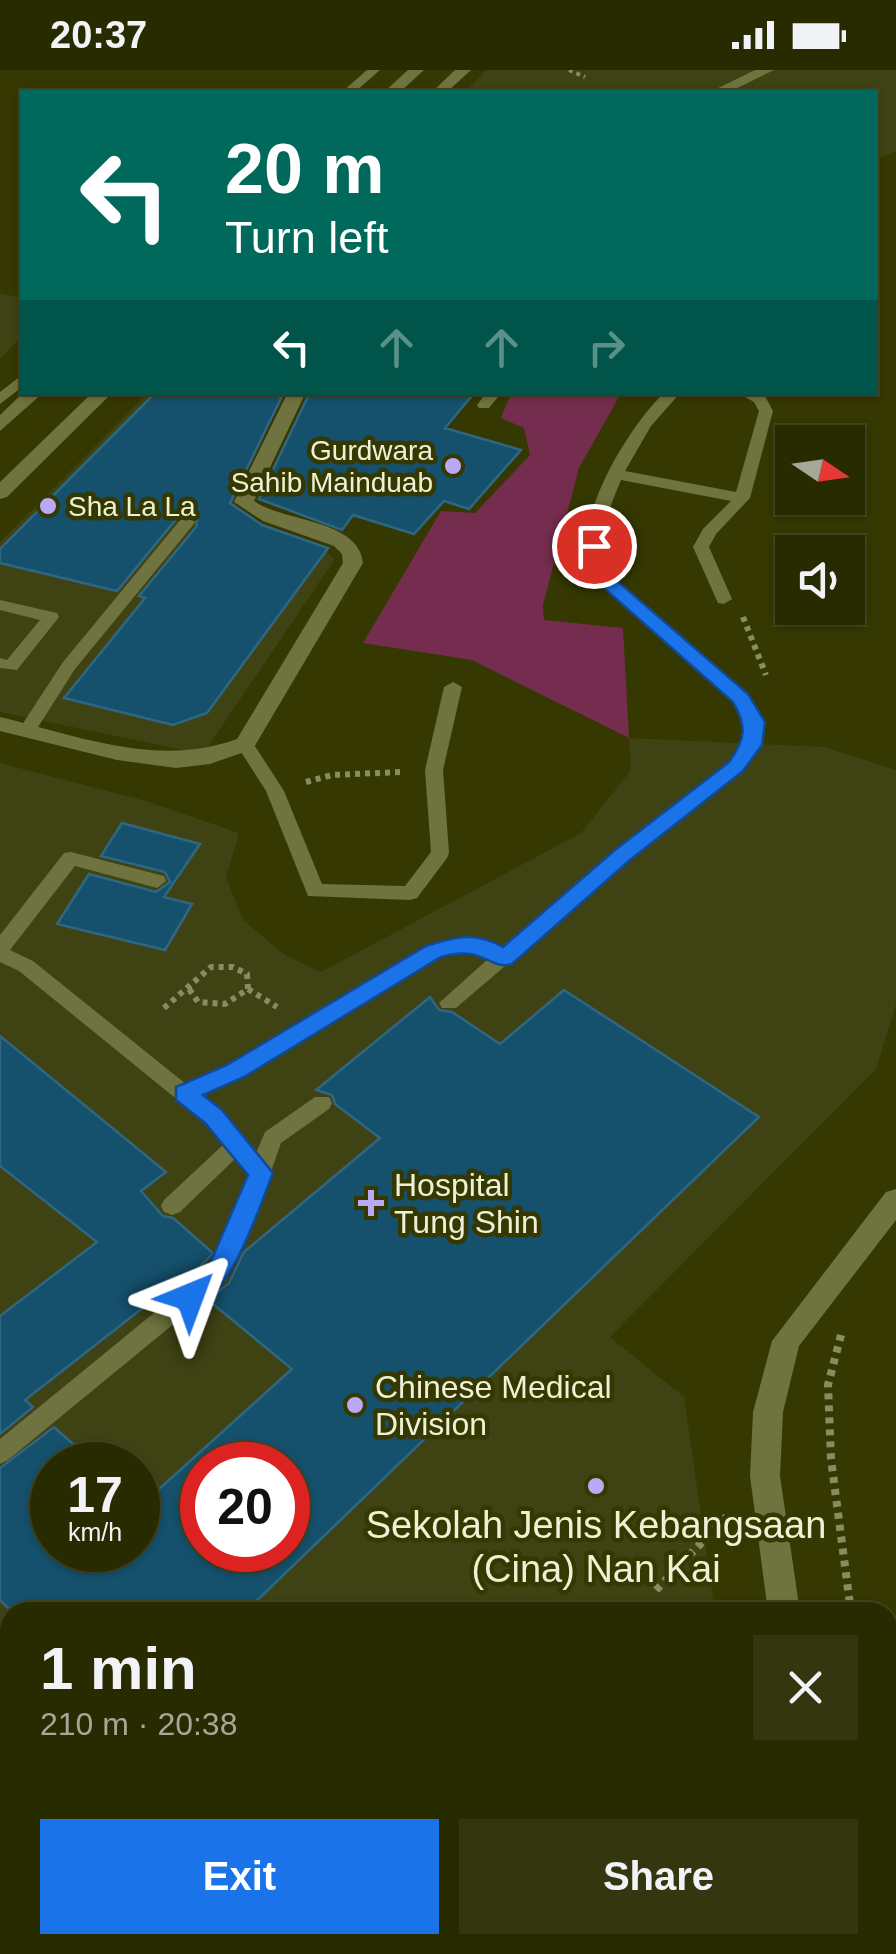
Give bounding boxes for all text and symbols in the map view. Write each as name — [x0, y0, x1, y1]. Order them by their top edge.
text: 20:37 — [50, 14, 147, 56]
icon: left — [60, 130, 190, 260]
text: 20 m — [225, 130, 385, 208]
text: Turn left — [225, 212, 388, 263]
icon: left — [264, 320, 319, 375]
icon: ahead — [369, 320, 424, 375]
icon: ahead — [474, 320, 529, 375]
icon: right — [579, 320, 634, 375]
north arrow — [775, 425, 865, 515]
map controls — [775, 425, 865, 625]
place label: Gurdwara Sahib Mainduab — [231, 435, 433, 498]
marker: Gurdwara Sahib Mainduab — [442, 455, 464, 477]
place label: Sha La La — [68, 491, 196, 522]
marker: Sha La La — [37, 495, 59, 517]
pin — [552, 504, 637, 589]
icon: arrive — [567, 519, 622, 574]
button: sound — [775, 535, 865, 625]
place label: Hospital Tung Shin — [394, 1167, 539, 1240]
marker: Hospital Tung Shin — [358, 1190, 384, 1216]
position arrow — [138, 1245, 242, 1349]
place label: Chinese Medical Division — [375, 1369, 612, 1442]
marker: Chinese Medical Division — [344, 1394, 366, 1416]
speed limit sign: 20 — [180, 1442, 310, 1572]
text: 17 — [67, 1467, 123, 1523]
marker: Sekolah Jenis Kebangsaan (Cina) Nan Kai — [585, 1475, 607, 1497]
place label: Sekolah Jenis Kebangsaan (Cina) Nan Kai — [366, 1504, 826, 1590]
text: km/h — [68, 1518, 122, 1546]
text: 1 min — [40, 1635, 197, 1702]
button: close — [753, 1635, 858, 1740]
text: 210 m · 20:38 — [40, 1706, 237, 1742]
button: Exit — [40, 1819, 439, 1934]
button: Share — [459, 1819, 858, 1934]

